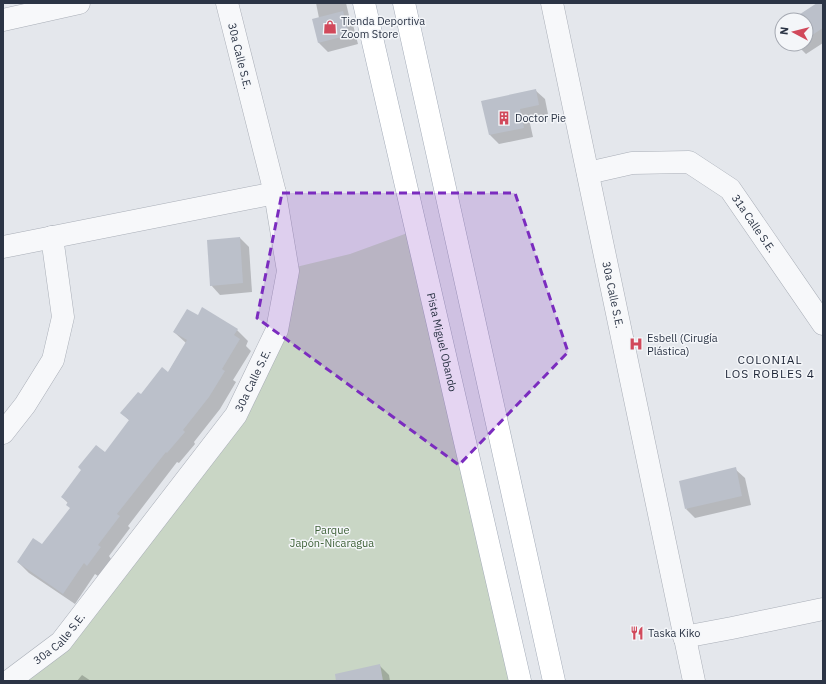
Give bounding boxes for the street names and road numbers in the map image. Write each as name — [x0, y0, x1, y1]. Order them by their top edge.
street label: 30a Calle S.E. — [225, 21, 255, 91]
street label: 31a Calle S.E. — [729, 191, 779, 255]
street label: 30a Calle S.E. — [599, 260, 627, 329]
street label: Pista Miguel Obando — [424, 291, 460, 393]
street label: 30a Calle S.E. — [232, 347, 274, 414]
street label: 30a Calle S.E. — [30, 610, 88, 667]

